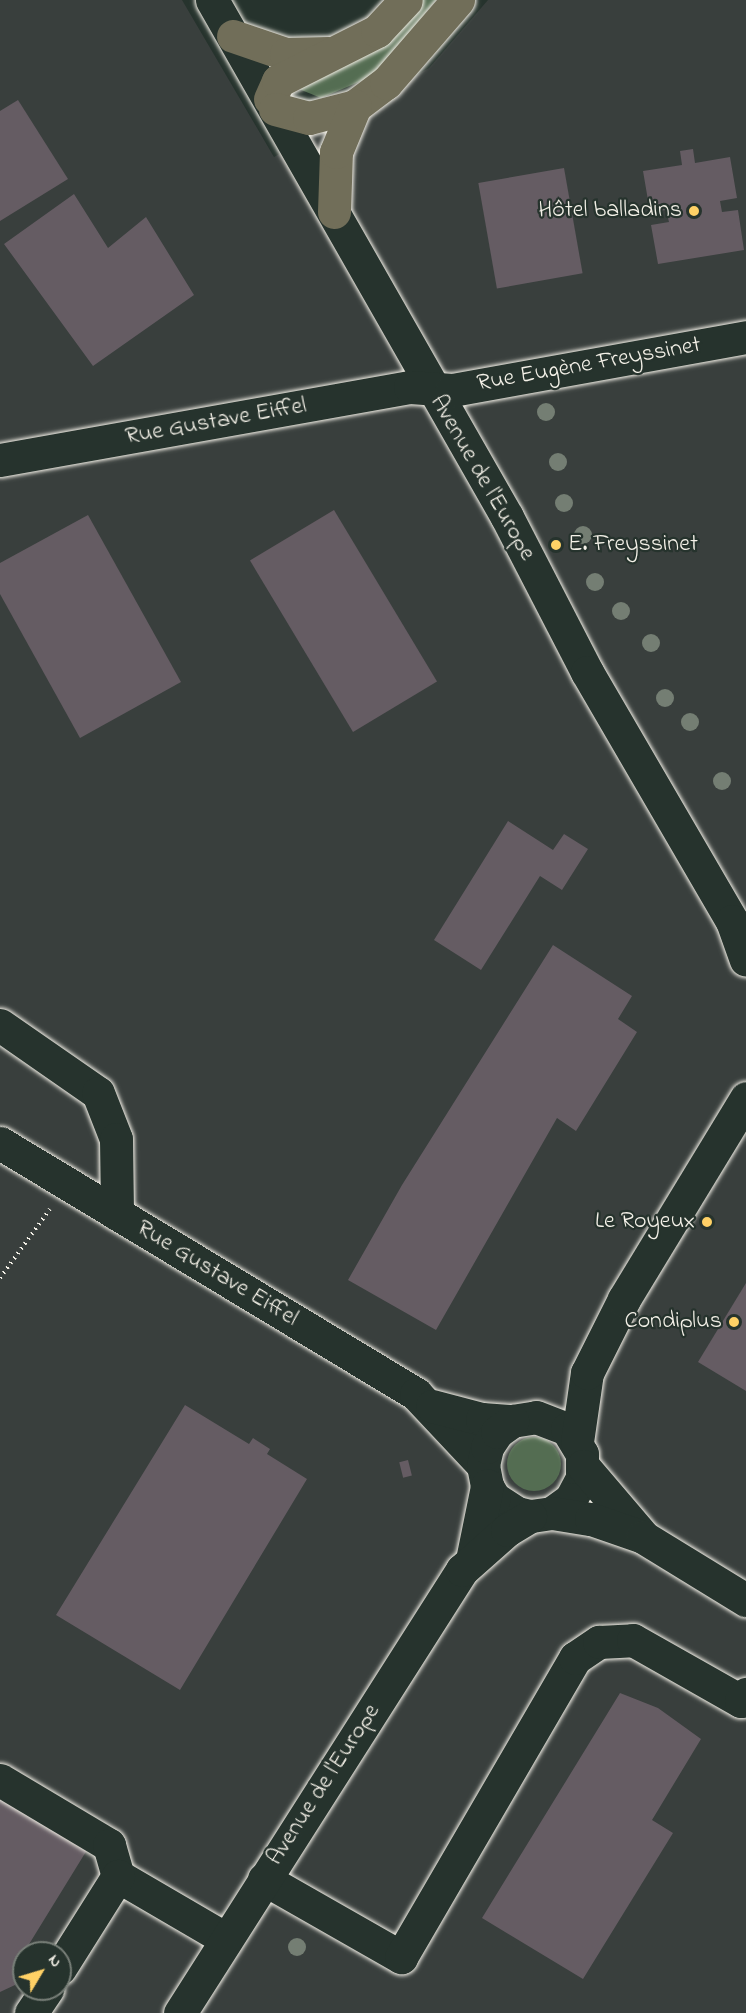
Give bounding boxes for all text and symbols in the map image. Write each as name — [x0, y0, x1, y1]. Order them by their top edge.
place label: Hôtel balladins — [538, 197, 682, 225]
marker: Hôtel balladins — [687, 204, 701, 218]
street label: Rue Eugène Freyssinet — [475, 331, 703, 399]
street label: Avenue de l'Europe — [423, 390, 541, 566]
street label: Rue Gustave Eiffel — [123, 392, 309, 452]
place label: E. Freyssinet — [568, 531, 698, 559]
marker: E. Freyssinet — [549, 538, 563, 552]
place label: Le Royeux — [595, 1208, 695, 1236]
street label: Rue Gustave Eiffel — [131, 1214, 303, 1334]
marker: Le Royeux — [700, 1215, 714, 1229]
place label: Condiplus — [624, 1308, 722, 1336]
marker: Condiplus — [727, 1315, 741, 1329]
street label: Avenue de l'Europe — [261, 1699, 387, 1871]
north arrow — [12, 1941, 72, 2001]
text: N — [42, 1950, 67, 1973]

